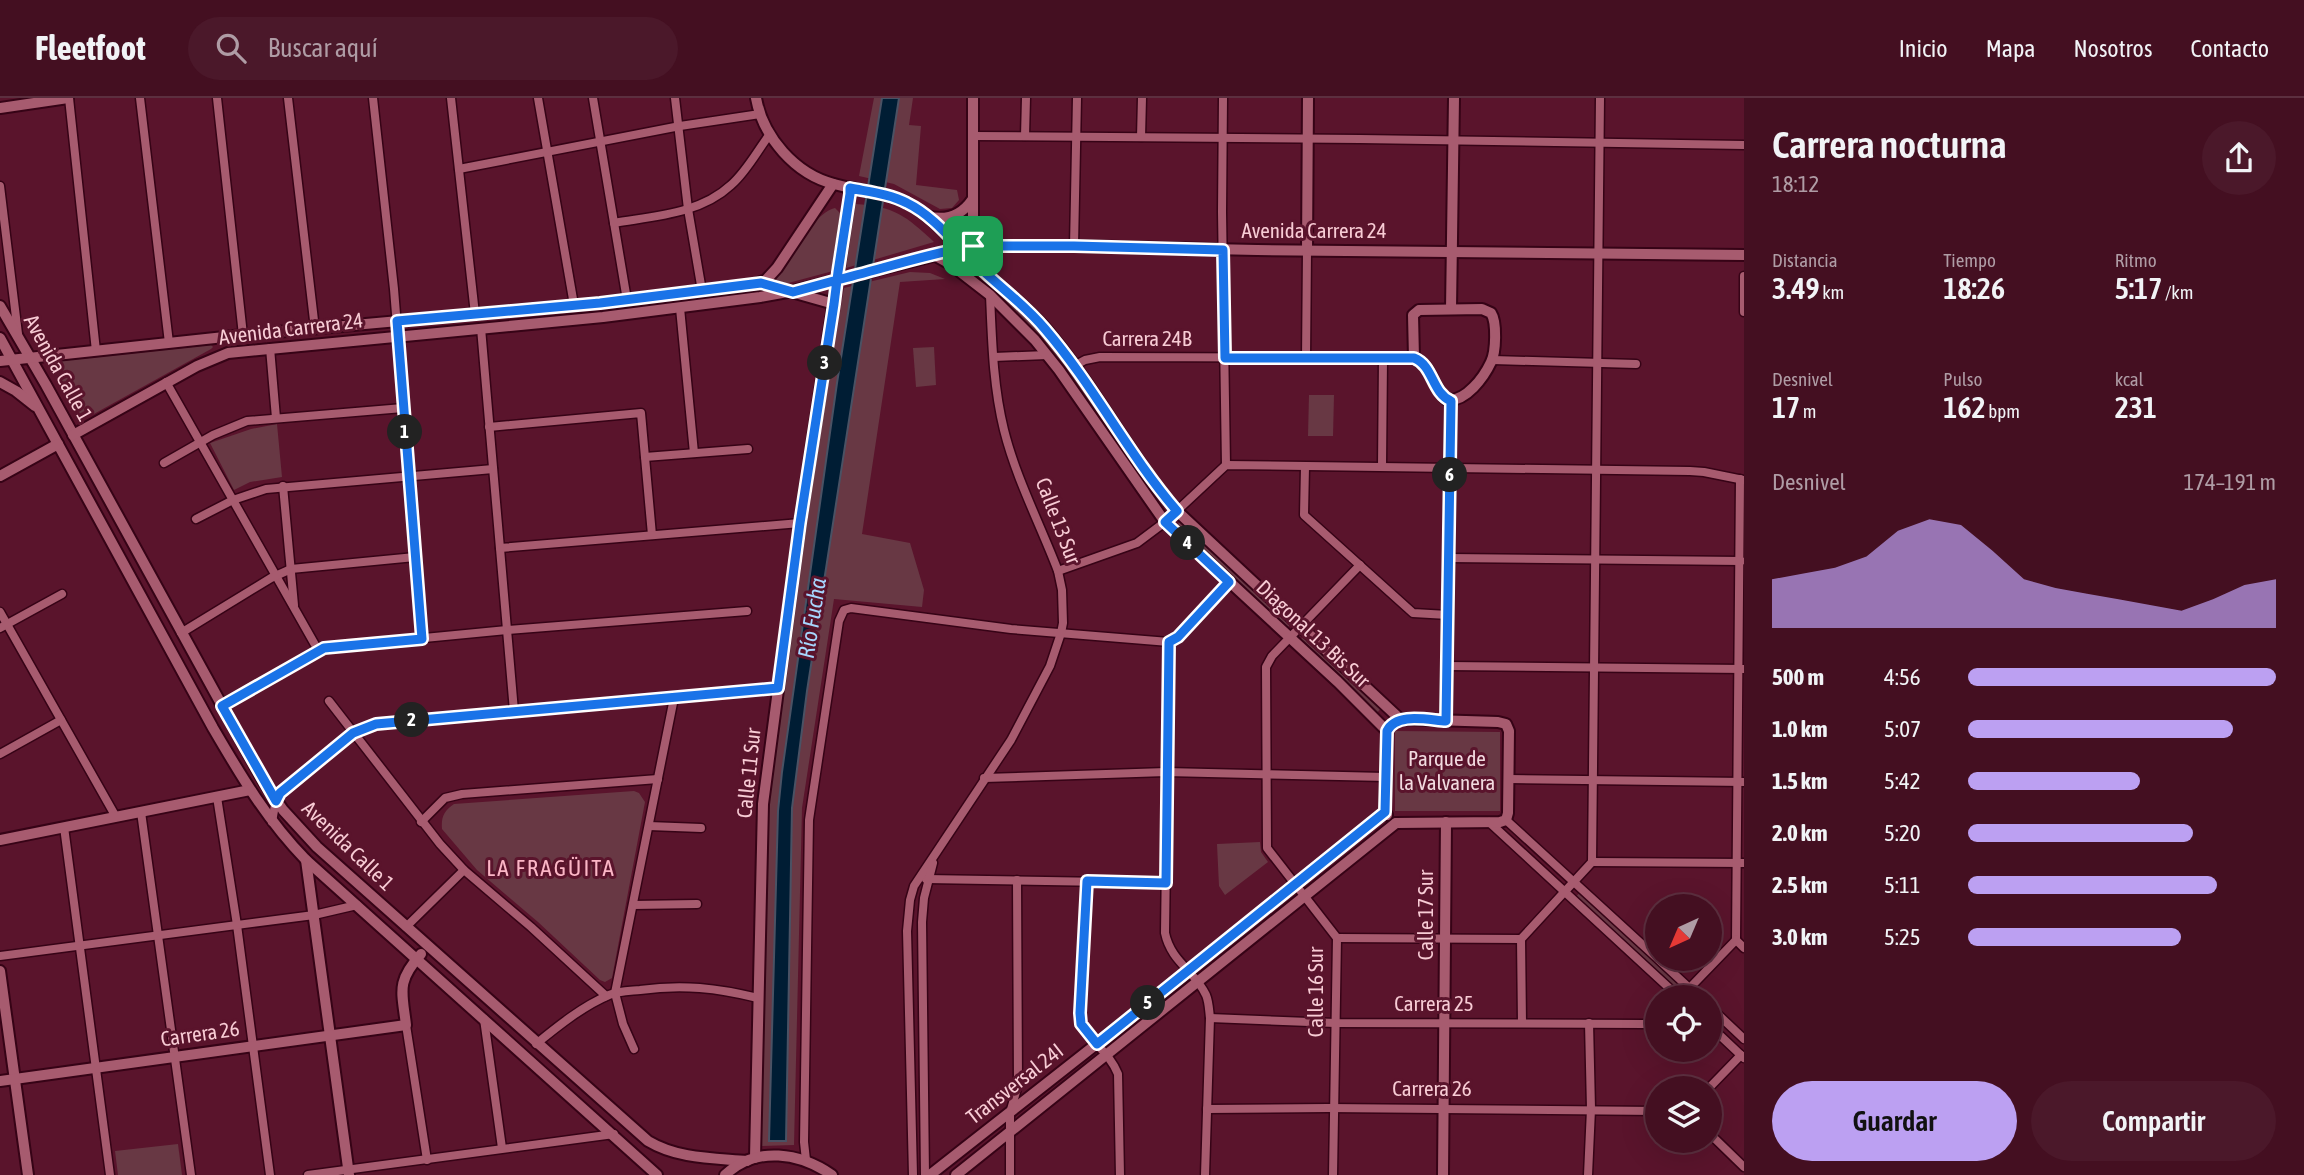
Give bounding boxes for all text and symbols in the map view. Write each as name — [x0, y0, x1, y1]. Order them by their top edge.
search box — [188, 17, 678, 80]
text: Fleetfoot — [35, 29, 146, 67]
icon: search — [212, 29, 250, 67]
text: Buscar aquí — [268, 33, 378, 63]
text: Inicio — [1899, 35, 1948, 62]
text: Mapa — [1986, 35, 2035, 62]
text: Nosotros — [2073, 35, 2152, 62]
text: Contacto — [2190, 35, 2269, 62]
button: share — [2202, 121, 2276, 195]
text: Carrera nocturna — [1772, 123, 2007, 166]
text: 18:12 — [1772, 171, 1819, 197]
pin — [943, 216, 1003, 276]
street label: Avenida Carrera 24 — [1241, 218, 1387, 242]
icon: arrive — [954, 227, 992, 265]
text: Distancia — [1772, 249, 1837, 271]
text: Tiempo — [1943, 249, 1996, 271]
text: Ritmo — [2115, 249, 2157, 271]
text: 3.49 — [1772, 271, 1820, 305]
text: 18:26 — [1943, 271, 2005, 305]
text: 5:17 — [2115, 271, 2162, 305]
text: km — [1820, 281, 1844, 303]
text: /km — [2162, 281, 2193, 303]
street label: Avenida Carrera 24 — [217, 307, 365, 349]
street label: Avenida Calle 1 — [20, 310, 98, 425]
street label: Carrera 24B — [1102, 326, 1192, 350]
pin: 3 — [808, 345, 842, 380]
text: 3 — [820, 351, 829, 373]
text: Desnivel — [1772, 368, 1833, 390]
text: Pulso — [1943, 368, 1983, 390]
text: kcal — [2115, 368, 2144, 390]
text: 17 — [1772, 390, 1800, 424]
text: 162 — [1943, 390, 1986, 424]
text: 231 — [2115, 390, 2157, 424]
text: m — [1800, 400, 1817, 422]
text: bpm — [1986, 400, 2020, 422]
pin: 1 — [388, 414, 422, 450]
text: 1 — [400, 420, 409, 442]
pin: 6 — [1432, 458, 1468, 492]
text: 6 — [1445, 463, 1454, 485]
text: Desnivel — [1772, 469, 1846, 495]
text: 174–191 m — [2183, 469, 2276, 495]
street label: Calle 13 Sur — [1032, 474, 1087, 568]
pin: 4 — [1170, 526, 1206, 560]
text: 4 — [1183, 531, 1192, 553]
street label: Diagonal 13 Bis Sur — [1252, 575, 1376, 692]
water label: Río Fucha — [793, 576, 831, 660]
text: 500 m — [1772, 664, 1824, 690]
text: 4:56 — [1884, 664, 1921, 690]
pin: 2 — [394, 702, 430, 738]
text: 2 — [407, 708, 416, 730]
text: 1.0 km — [1772, 716, 1828, 742]
text: 5:07 — [1884, 716, 1921, 742]
street label: Calle 11 Sur — [731, 726, 765, 819]
park label: Parque de la Valvanera — [1399, 746, 1495, 794]
text: 1.5 km — [1772, 768, 1828, 794]
text: 5:42 — [1884, 768, 1921, 794]
street label: Avenida Calle 1 — [298, 796, 400, 895]
text: 2.0 km — [1772, 820, 1828, 846]
text: 5:20 — [1884, 820, 1921, 846]
district label: LA FRAGÜITA — [486, 855, 616, 881]
street label: Calle 17 Sur — [1413, 869, 1437, 960]
text: 2.5 km — [1772, 872, 1828, 898]
text: 5:11 — [1884, 872, 1921, 898]
north arrow — [1645, 894, 1722, 971]
map controls — [1645, 894, 1722, 1153]
text: 3.0 km — [1772, 924, 1828, 950]
text: 5:25 — [1884, 924, 1921, 950]
street label: Calle 16 Sur — [1303, 946, 1327, 1037]
button: locate — [1645, 985, 1722, 1062]
pin: 5 — [1130, 986, 1166, 1020]
text: 5 — [1143, 991, 1152, 1013]
street label: Carrera 25 — [1394, 991, 1474, 1015]
street label: Carrera 26 — [159, 1016, 241, 1050]
street label: Transversal 24I — [961, 1038, 1067, 1128]
street label: Carrera 26 — [1392, 1076, 1472, 1100]
button: layers — [1645, 1076, 1722, 1153]
button: Guardar — [1772, 1081, 2017, 1161]
button: Compartir — [2031, 1081, 2276, 1161]

